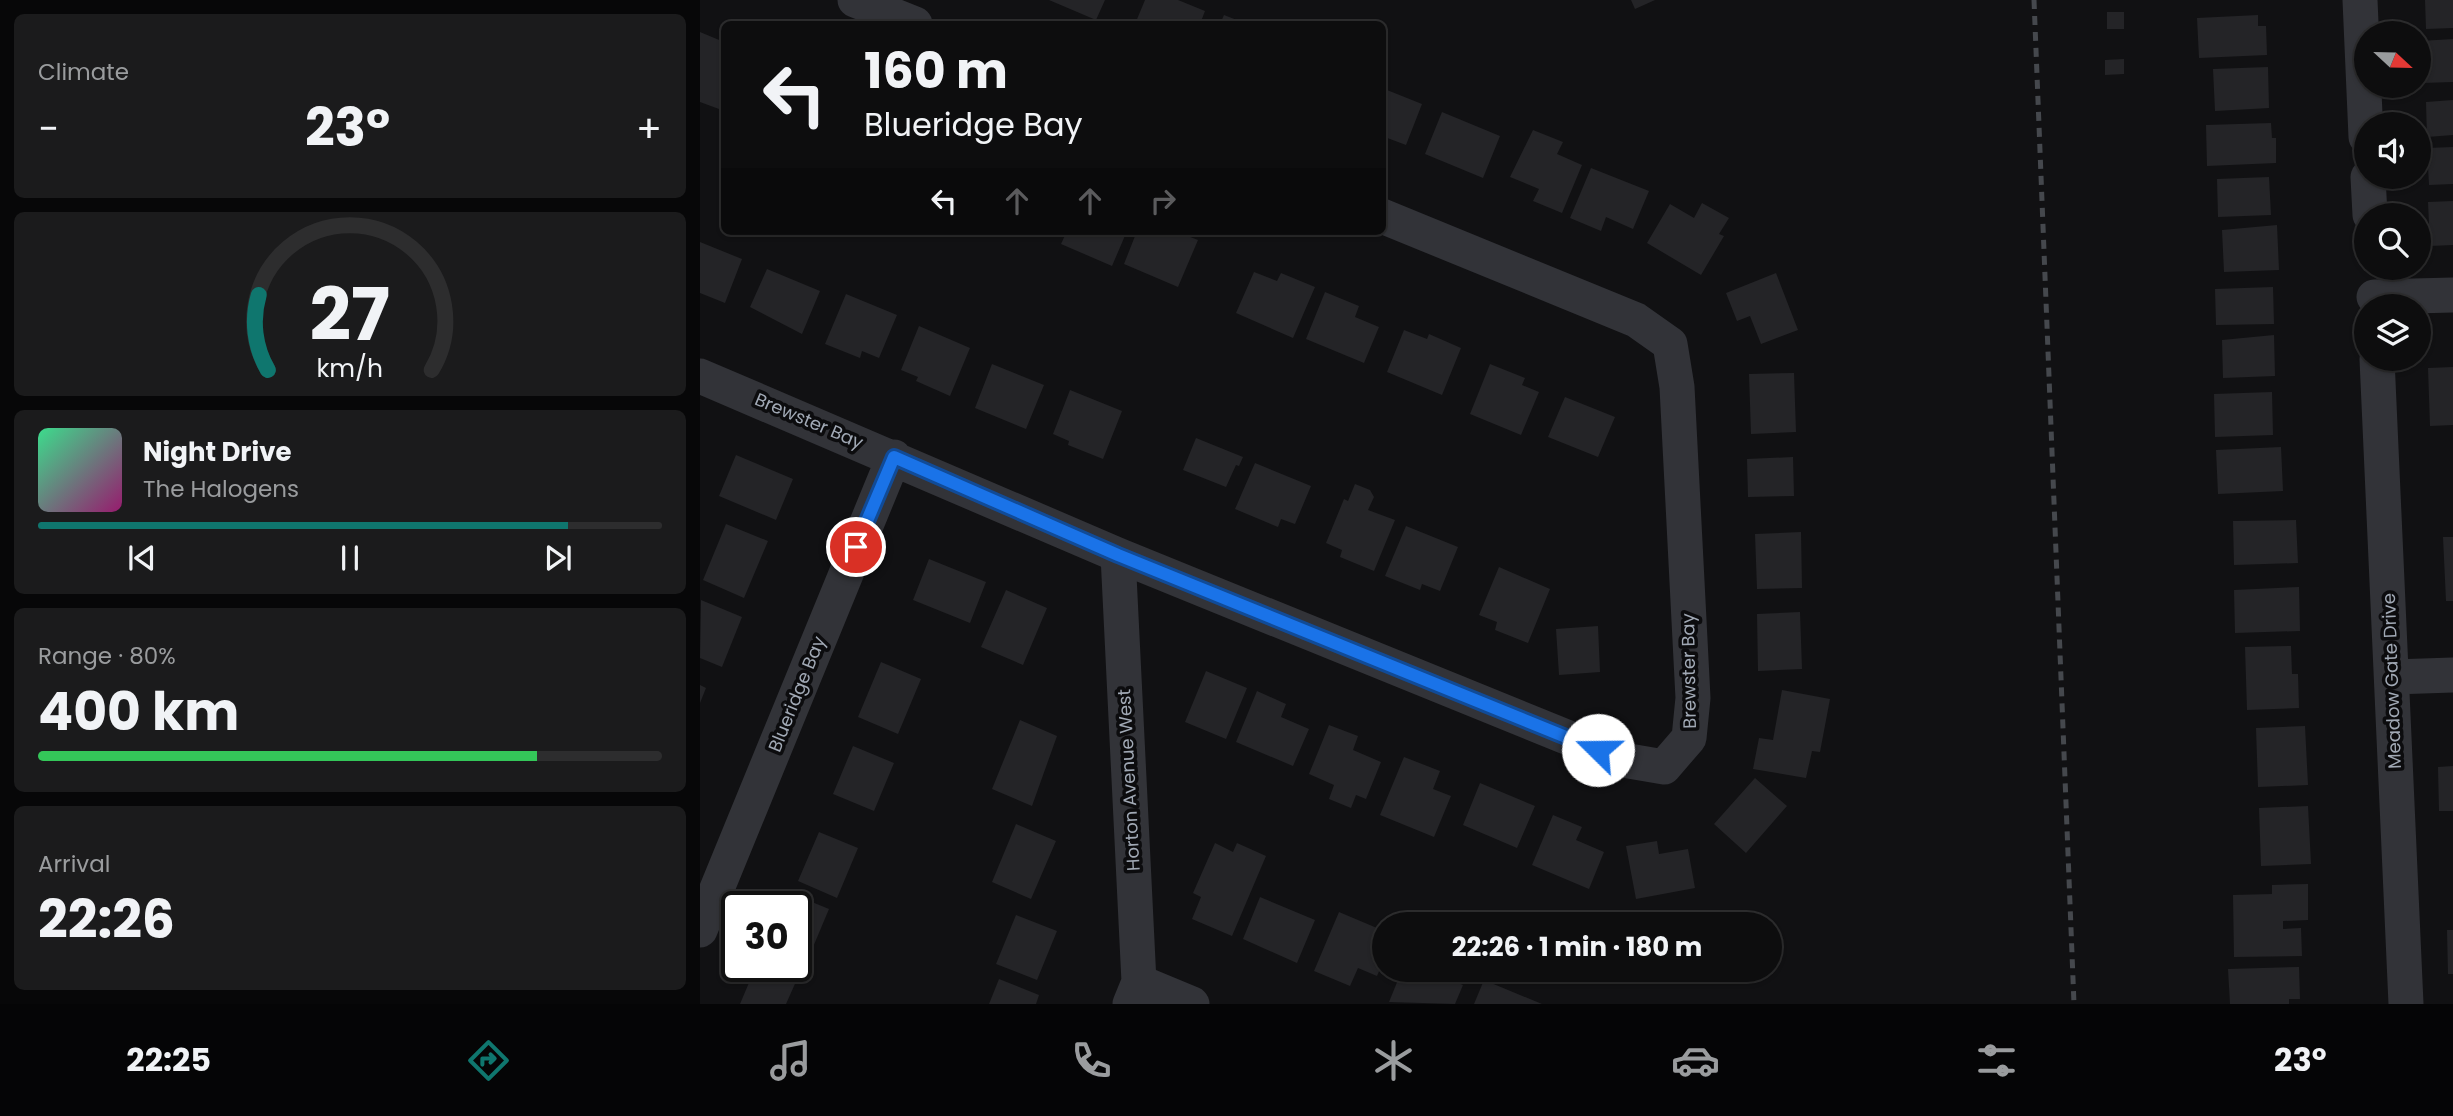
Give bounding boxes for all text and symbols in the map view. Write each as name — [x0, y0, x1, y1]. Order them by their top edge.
north arrow — [2354, 21, 2431, 98]
map controls — [2354, 21, 2431, 371]
text: 160 m — [864, 37, 1008, 105]
icon: left — [749, 49, 840, 140]
text: Climate — [38, 56, 129, 88]
text: 23° — [305, 91, 390, 164]
text: − — [38, 102, 59, 155]
text: + — [636, 102, 662, 155]
text: Blueridge Bay — [864, 102, 1083, 147]
button: sound — [2354, 112, 2431, 189]
icon: left — [925, 182, 963, 220]
icon: ahead — [998, 182, 1036, 220]
icon: ahead — [1071, 182, 1109, 220]
icon: right — [1144, 182, 1182, 220]
button: search — [2354, 203, 2431, 280]
text: 27 — [310, 264, 390, 365]
button: layers — [2354, 294, 2431, 371]
text: km/h — [317, 351, 383, 386]
street label: Brewster Bay — [751, 386, 867, 455]
text: Night Drive — [143, 434, 291, 470]
text: The Halogens — [143, 473, 299, 505]
pin — [826, 517, 886, 577]
icon: arrive — [837, 528, 875, 566]
icon: previous — [123, 539, 161, 577]
icon: pause — [331, 539, 369, 577]
icon: next — [539, 539, 577, 577]
street label: Meadow Gate Drive — [2376, 593, 2407, 769]
street label: Brewster Bay — [1675, 613, 1702, 729]
street label: Blueridge Bay — [762, 632, 831, 755]
text: Range · 80% — [38, 640, 176, 672]
text: 400 km — [38, 675, 239, 748]
street label: Horton Avenue West — [1111, 688, 1146, 872]
position arrow — [1561, 713, 1635, 787]
text: Arrival — [38, 848, 110, 880]
text: 22:26 — [38, 883, 175, 956]
speed limit sign: 30 — [721, 891, 812, 982]
text: 22:26 · 1 min · 180 m — [1452, 929, 1702, 965]
icon: directions — [464, 1036, 513, 1085]
icon: music — [766, 1036, 815, 1085]
icon: phone — [1067, 1036, 1116, 1085]
icon: climate — [1369, 1036, 1418, 1085]
icon: car — [1671, 1036, 1720, 1085]
icon: filters — [1972, 1036, 2021, 1085]
text: 22:25 — [126, 1037, 211, 1082]
text: 23° — [2274, 1037, 2327, 1082]

